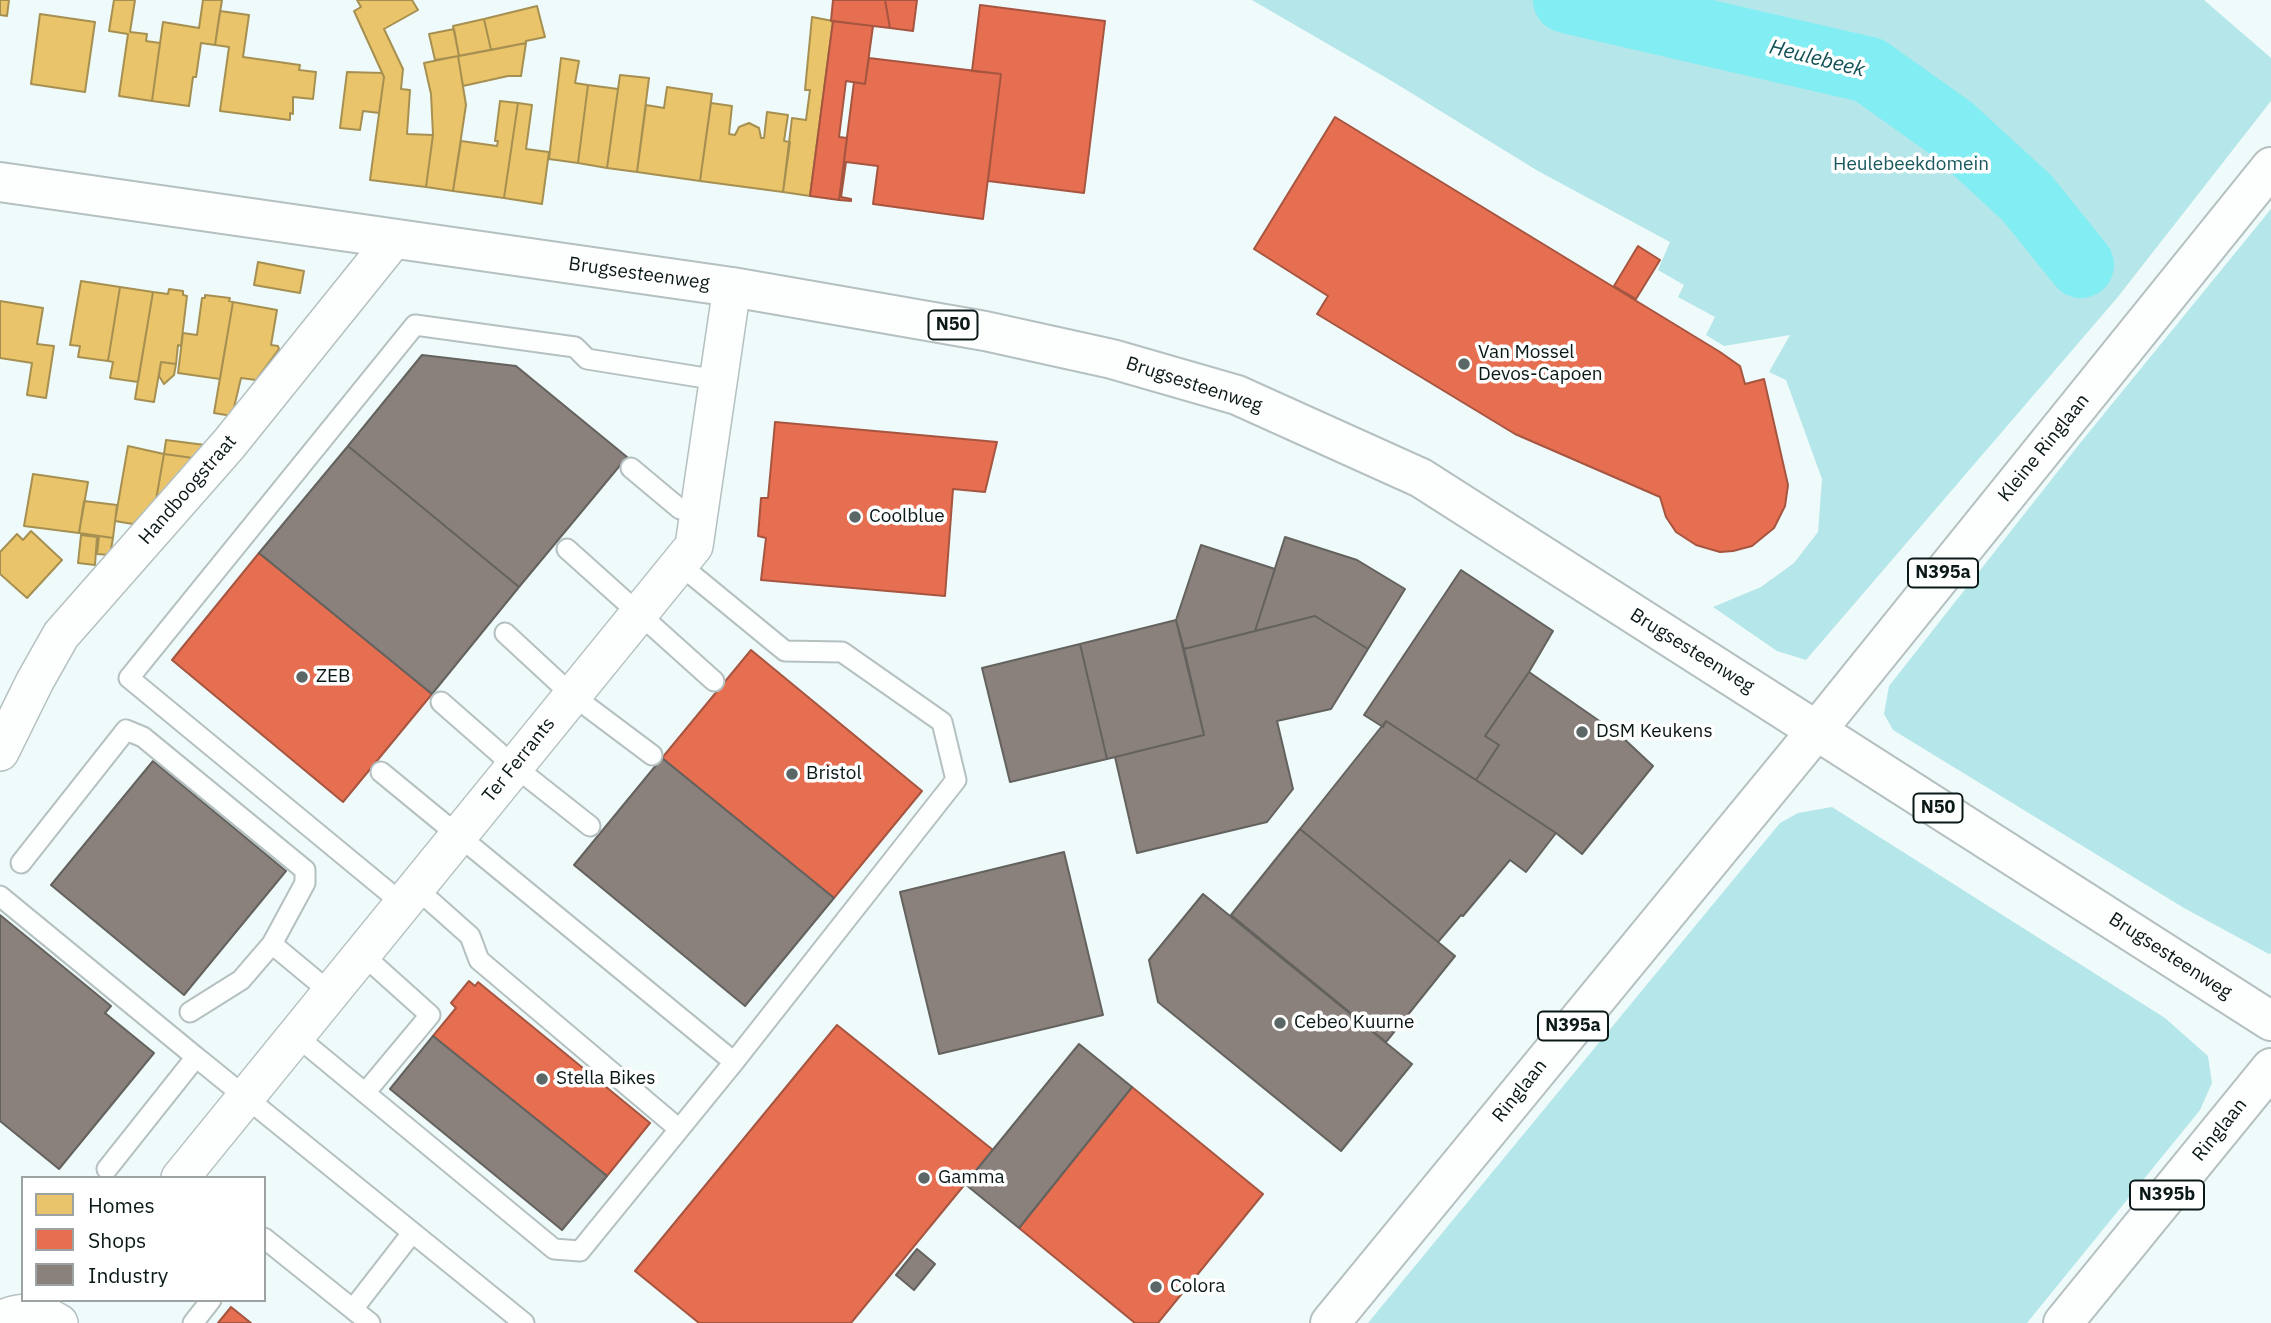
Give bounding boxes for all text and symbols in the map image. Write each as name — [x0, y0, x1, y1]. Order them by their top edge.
water label: Heulebeek — [1767, 35, 1867, 83]
park label: Heulebeekdomein — [1833, 154, 1989, 176]
street label: Brugsesteenweg — [567, 253, 711, 295]
road number: N50 — [928, 310, 978, 340]
place label: Van Mossel Devos-Capoen — [1478, 342, 1603, 386]
street label: Brugsesteenweg — [1123, 352, 1265, 418]
marker: Van Mossel Devos-Capoen — [1456, 356, 1472, 372]
street label: Kleine Ringlaan — [1994, 389, 2094, 507]
street label: Handboogstraat — [134, 431, 242, 549]
place label: Coolblue — [869, 506, 945, 528]
marker: Coolblue — [847, 509, 863, 525]
road number: N395a — [1908, 558, 1978, 588]
street label: Brugsesteenweg — [1626, 604, 1758, 698]
place label: ZEB — [316, 666, 351, 688]
marker: ZEB — [294, 669, 310, 685]
street label: Ter Ferrants — [478, 713, 560, 807]
place label: DSM Keukens — [1596, 721, 1713, 743]
marker: DSM Keukens — [1574, 724, 1590, 740]
place label: Bristol — [806, 763, 862, 785]
marker: Bristol — [784, 766, 800, 782]
road number: N50 — [1913, 794, 1962, 822]
street label: Brugsesteenweg — [2104, 908, 2236, 1004]
place label: Cebeo Kuurne — [1294, 1012, 1414, 1034]
road number: N395a — [1538, 1012, 1608, 1041]
marker: Cebeo Kuurne — [1272, 1015, 1288, 1031]
street label: Ringlaan — [1488, 1055, 1552, 1127]
place label: Stella Bikes — [556, 1068, 655, 1090]
marker: Stella Bikes — [534, 1071, 550, 1087]
street label: Ringlaan — [2188, 1094, 2252, 1166]
place label: Gamma — [938, 1167, 1005, 1189]
marker: Gamma — [916, 1170, 932, 1186]
legend — [21, 1176, 266, 1302]
road number: N395b — [2130, 1180, 2204, 1210]
text: Homes — [88, 1191, 155, 1219]
text: Shops — [88, 1226, 146, 1254]
text: Industry — [88, 1261, 168, 1289]
place label: Colora — [1170, 1276, 1225, 1298]
marker: Colora — [1148, 1279, 1164, 1295]

